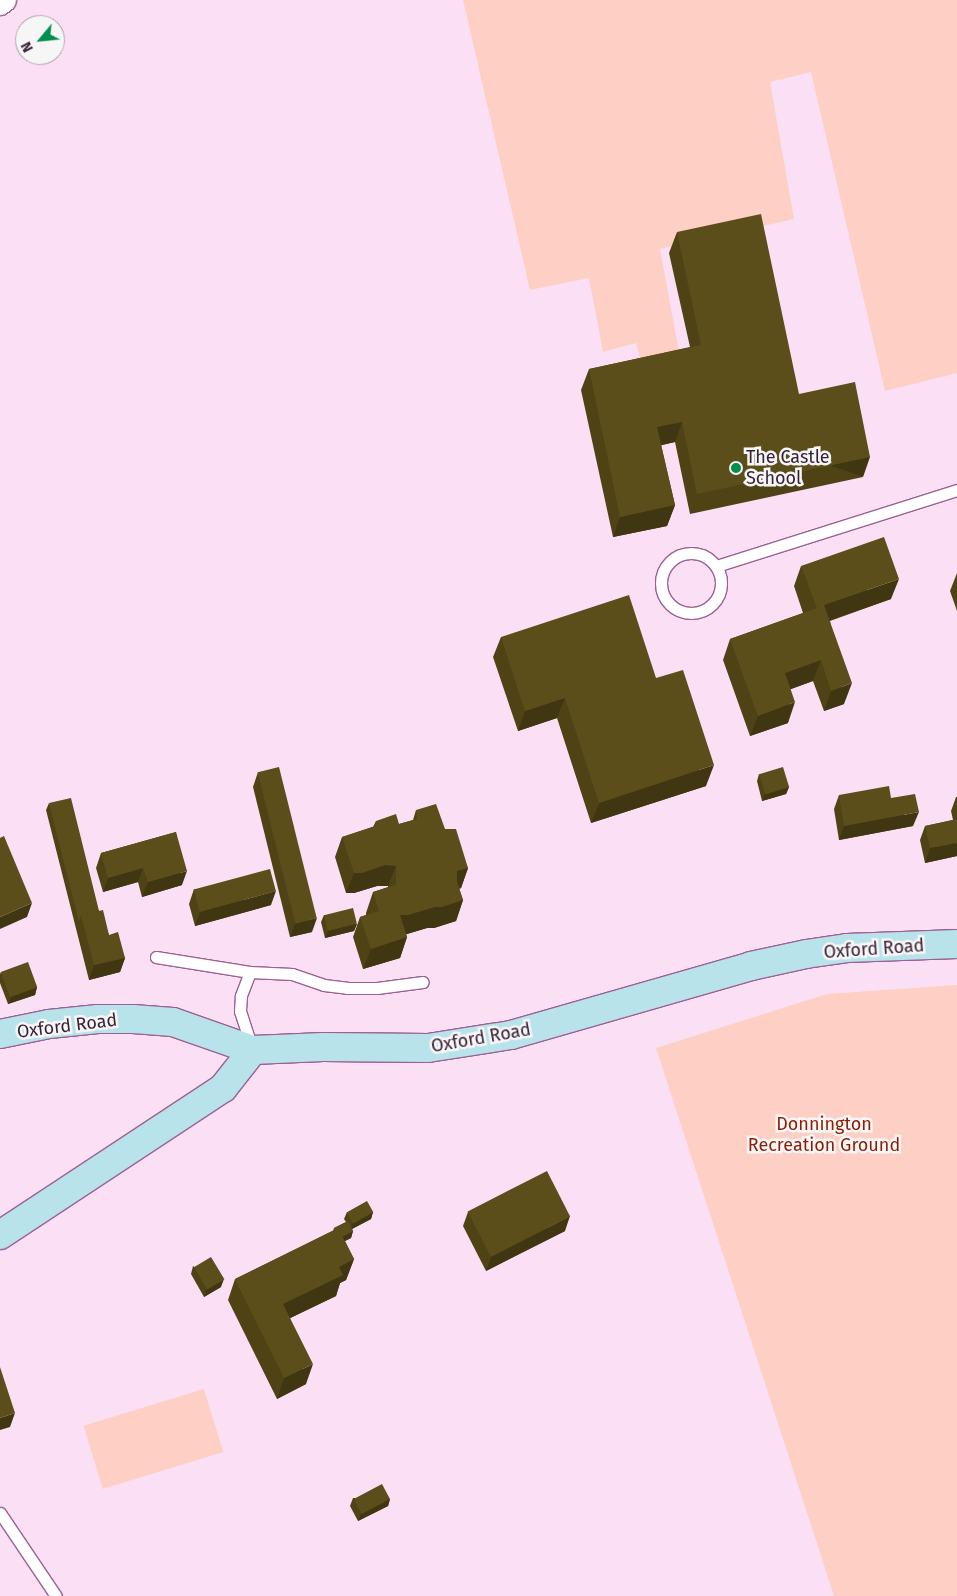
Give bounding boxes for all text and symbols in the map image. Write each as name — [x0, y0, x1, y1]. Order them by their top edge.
north arrow — [15, 15, 65, 65]
text: N — [18, 39, 37, 55]
place label: The Castle School — [746, 447, 830, 489]
marker: The Castle School — [730, 462, 742, 474]
street label: Oxford Road — [823, 935, 925, 963]
street label: Oxford Road — [16, 1009, 118, 1043]
street label: Oxford Road — [429, 1019, 533, 1057]
park label: Donnington Recreation Ground — [748, 1114, 900, 1156]

